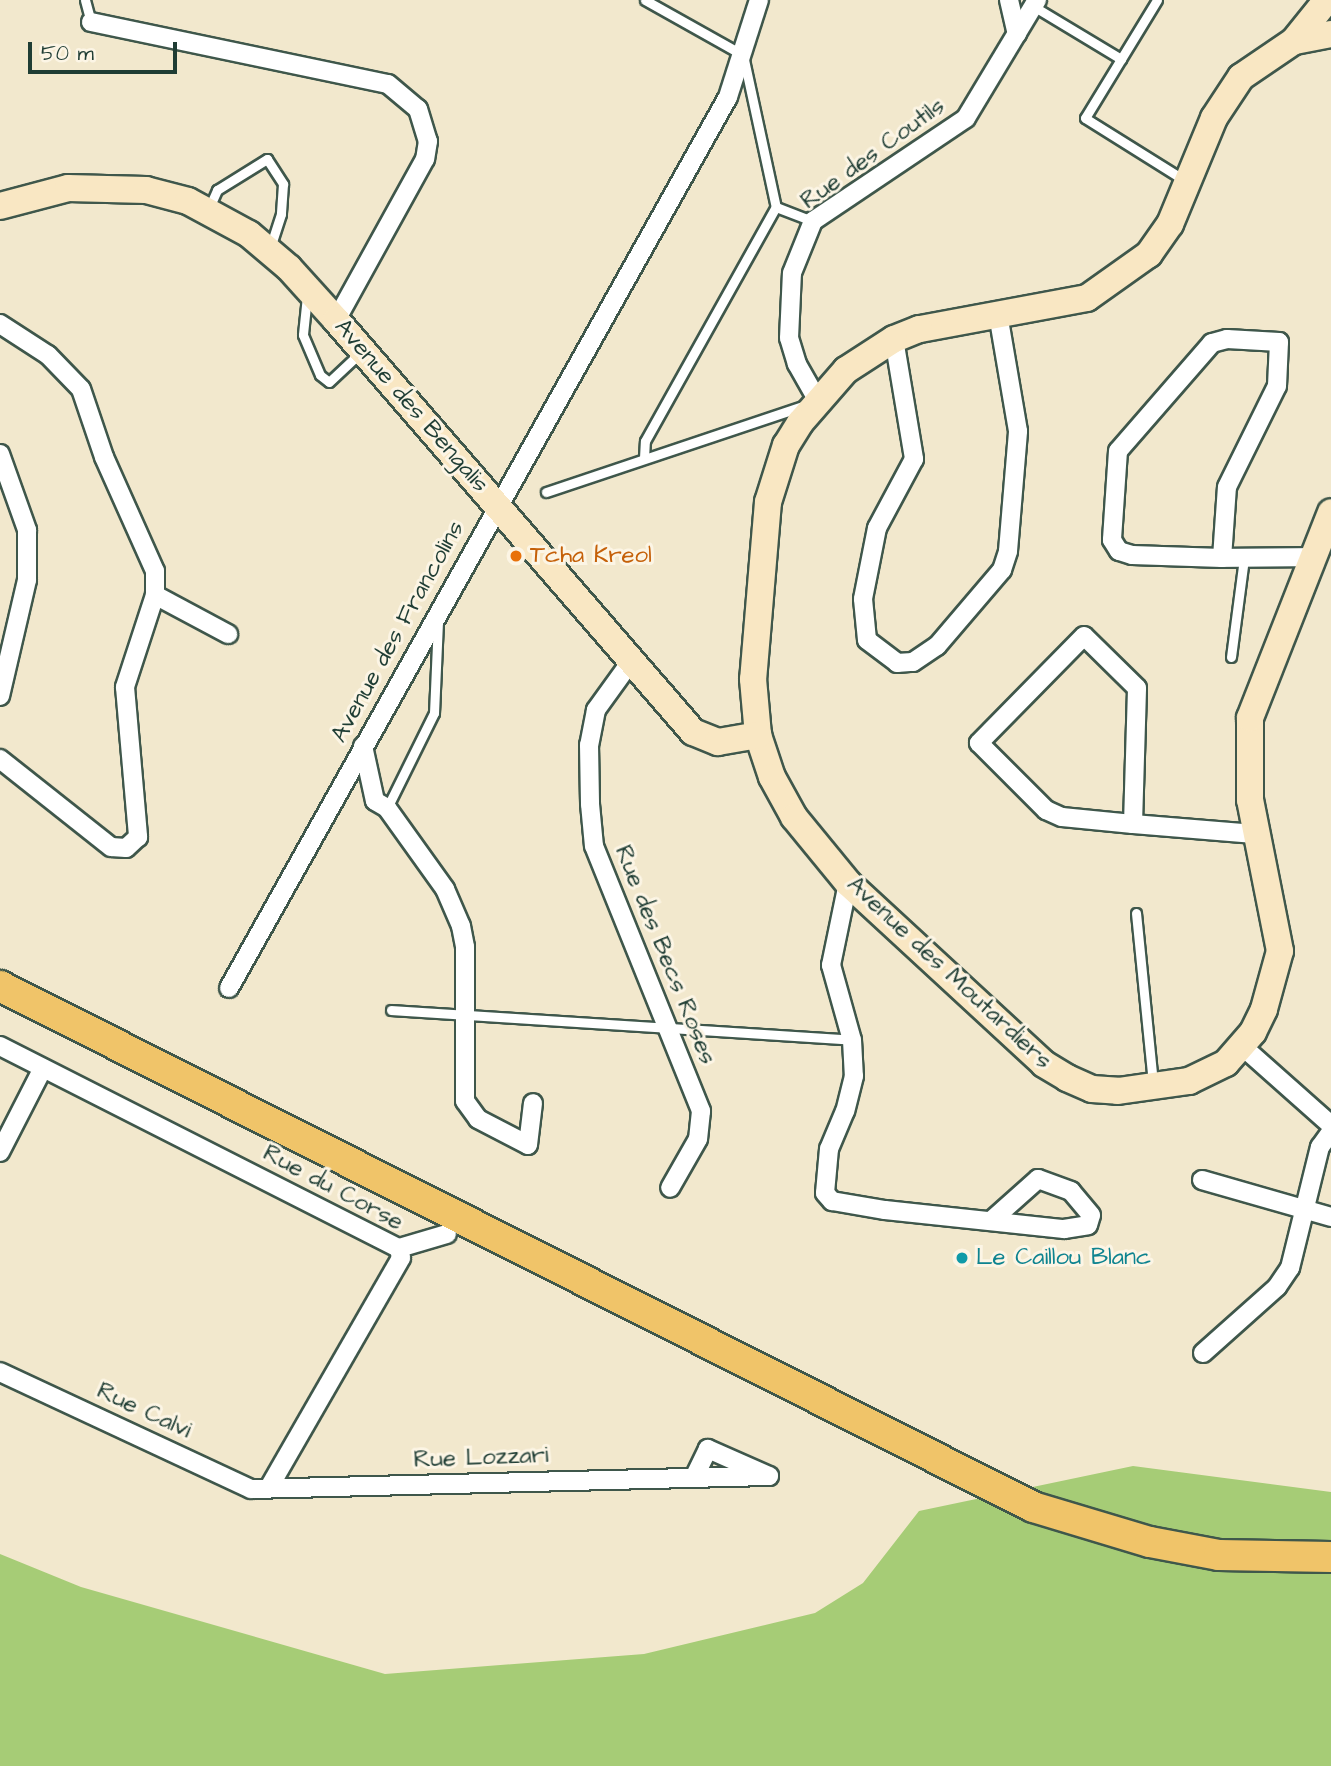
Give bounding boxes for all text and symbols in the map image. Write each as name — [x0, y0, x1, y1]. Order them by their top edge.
scale bar — [32, 28, 180, 72]
text: 50 m — [41, 39, 94, 68]
street label: Rue des Coutils — [795, 92, 951, 216]
street label: Avenue des Bengalis — [328, 313, 494, 499]
street label: Avenue des Francolins — [325, 516, 471, 748]
place label: Tcha Kreol — [530, 542, 652, 570]
marker: Tcha Kreol — [508, 548, 524, 564]
street label: Rue des Becs Roses — [608, 841, 722, 1069]
street label: Avenue des Moutardiers — [841, 871, 1057, 1075]
street label: Rue du Corse — [258, 1139, 408, 1237]
place label: Le Caillou Blanc — [976, 1244, 1151, 1272]
marker: Le Caillou Blanc — [954, 1250, 970, 1266]
street label: Rue Calvi — [92, 1377, 196, 1445]
street label: Rue Lozzari — [413, 1441, 549, 1475]

